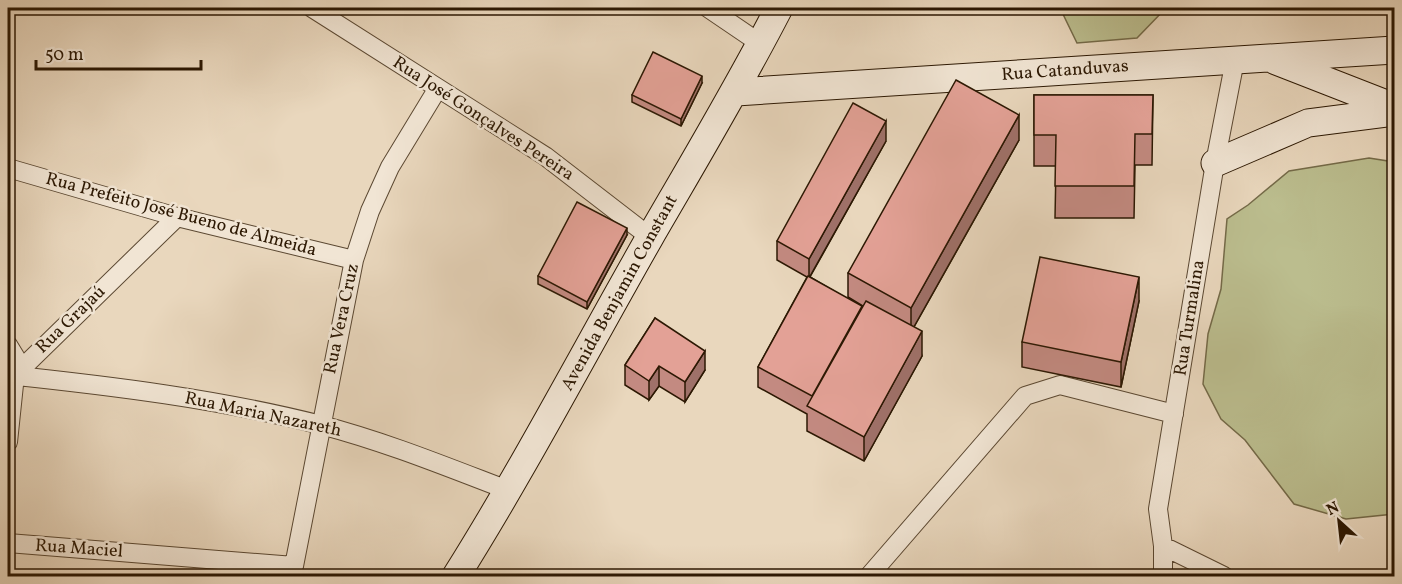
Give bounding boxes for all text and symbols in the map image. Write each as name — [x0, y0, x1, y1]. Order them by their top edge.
scale bar — [36, 33, 201, 71]
text: 50 m — [45, 43, 84, 68]
street label: Rua José Gonçalves Pereira — [387, 51, 579, 187]
street label: Rua Catanduvas — [1001, 54, 1129, 88]
street label: Rua Prefeito José Bueno de Almeida — [43, 167, 319, 263]
street label: Avenida Benjamin Constant — [556, 190, 684, 396]
street label: Rua Turmalina — [1168, 258, 1212, 378]
street label: Rua Vera Cruz — [318, 262, 366, 376]
street label: Rua Grajaú — [30, 280, 112, 360]
street label: Rua Maria Nazareth — [182, 386, 344, 444]
north arrow — [1309, 491, 1369, 551]
text: N — [1323, 497, 1344, 522]
street label: Rua Maciel — [34, 533, 124, 565]

